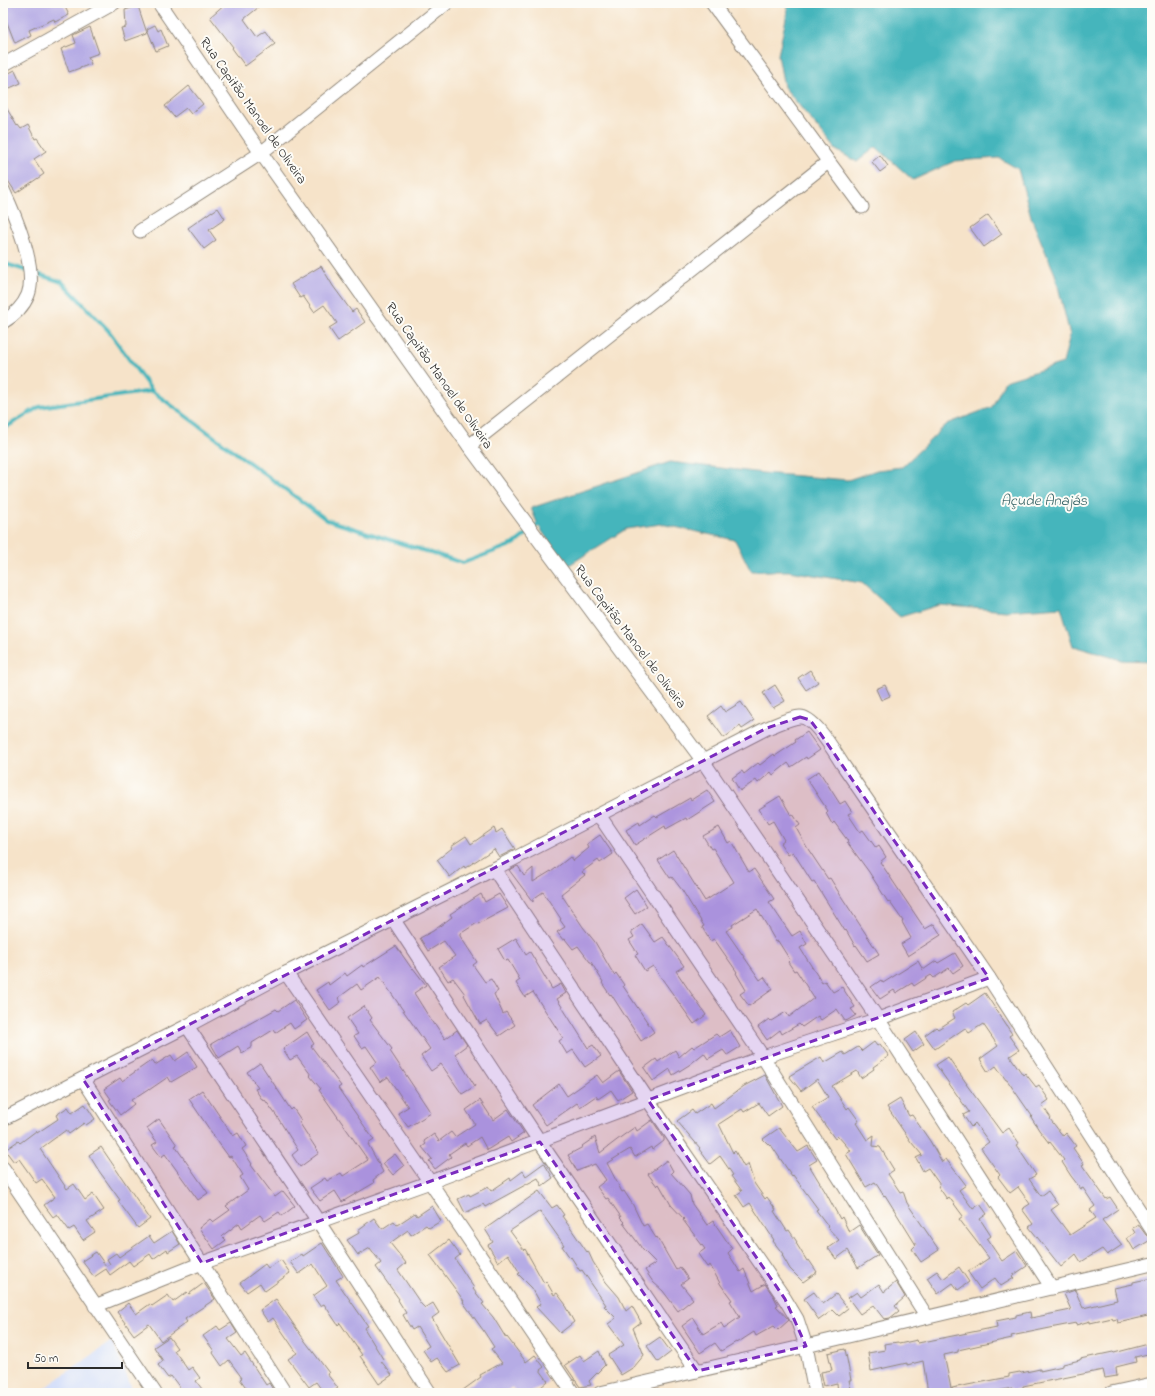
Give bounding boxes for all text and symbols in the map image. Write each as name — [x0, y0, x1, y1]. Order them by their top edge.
street label: Rua Capitão Manoel de Oliveira — [194, 33, 312, 189]
street label: Rua Capitão Manoel de Oliveira — [380, 298, 498, 454]
water label: Açude Anajás — [1001, 490, 1088, 512]
street label: Rua Capitão Manoel de Oliveira — [569, 561, 691, 713]
scale bar — [28, 1344, 122, 1370]
text: 50 m — [34, 1350, 58, 1368]

